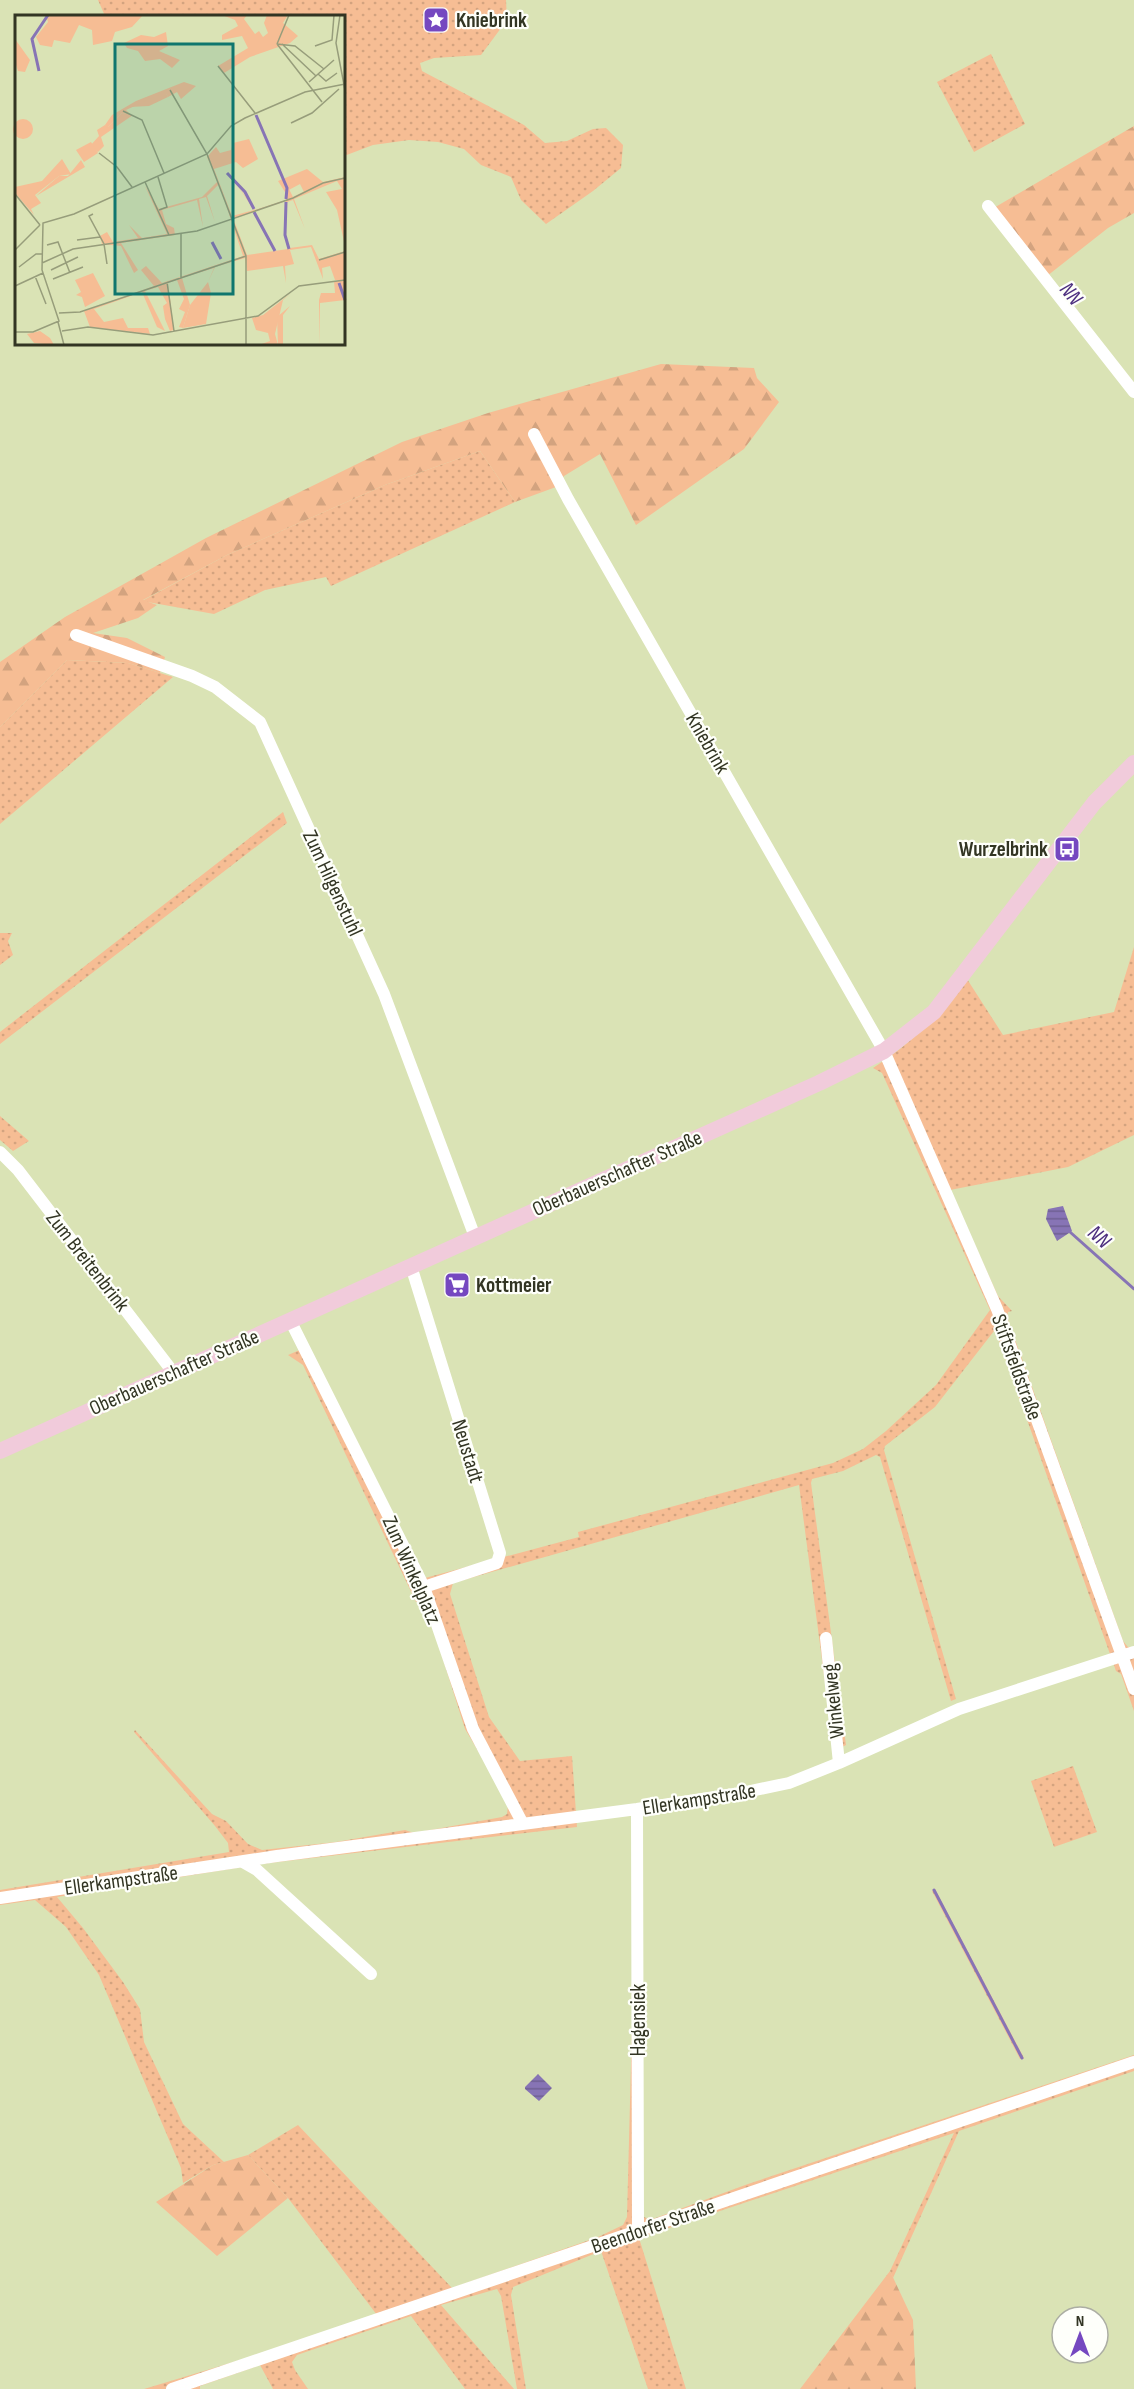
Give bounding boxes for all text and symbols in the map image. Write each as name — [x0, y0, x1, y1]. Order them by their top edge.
place icon: Kniebrink — [421, 5, 451, 35]
place label: Kniebrink — [456, 8, 527, 33]
inset map — [15, 15, 345, 345]
water label: NN — [1053, 277, 1089, 312]
street label: Kniebrink — [680, 708, 735, 778]
street label: Zum Hilgenstuhl — [297, 826, 368, 940]
bus stop icon: Wurzelbrink — [1052, 834, 1082, 864]
place label: Wurzelbrink — [959, 837, 1048, 862]
street label: Oberbauerschafter Straße — [529, 1125, 706, 1222]
street label: Zum Breitenbrink — [41, 1206, 135, 1317]
water label: NN — [1082, 1220, 1117, 1255]
supermarket icon: Kottmeier — [442, 1270, 472, 1300]
place label: Kottmeier — [476, 1273, 552, 1298]
street label: Stiftsfeldstraße — [986, 1311, 1047, 1424]
street label: Oberbauerschafter Straße — [86, 1324, 263, 1421]
street label: Neustadt — [446, 1416, 489, 1486]
street label: Zum Winkelplatz — [377, 1512, 447, 1628]
street label: Winkelweg — [817, 1662, 850, 1740]
street label: Ellerkampstraße — [641, 1778, 757, 1821]
street label: Ellerkampstraße — [63, 1860, 179, 1901]
street label: Hagensiek — [626, 1984, 651, 2056]
street label: Beendorfer Straße — [588, 2194, 718, 2259]
north arrow — [1050, 2305, 1110, 2365]
text: N — [1076, 2312, 1084, 2331]

